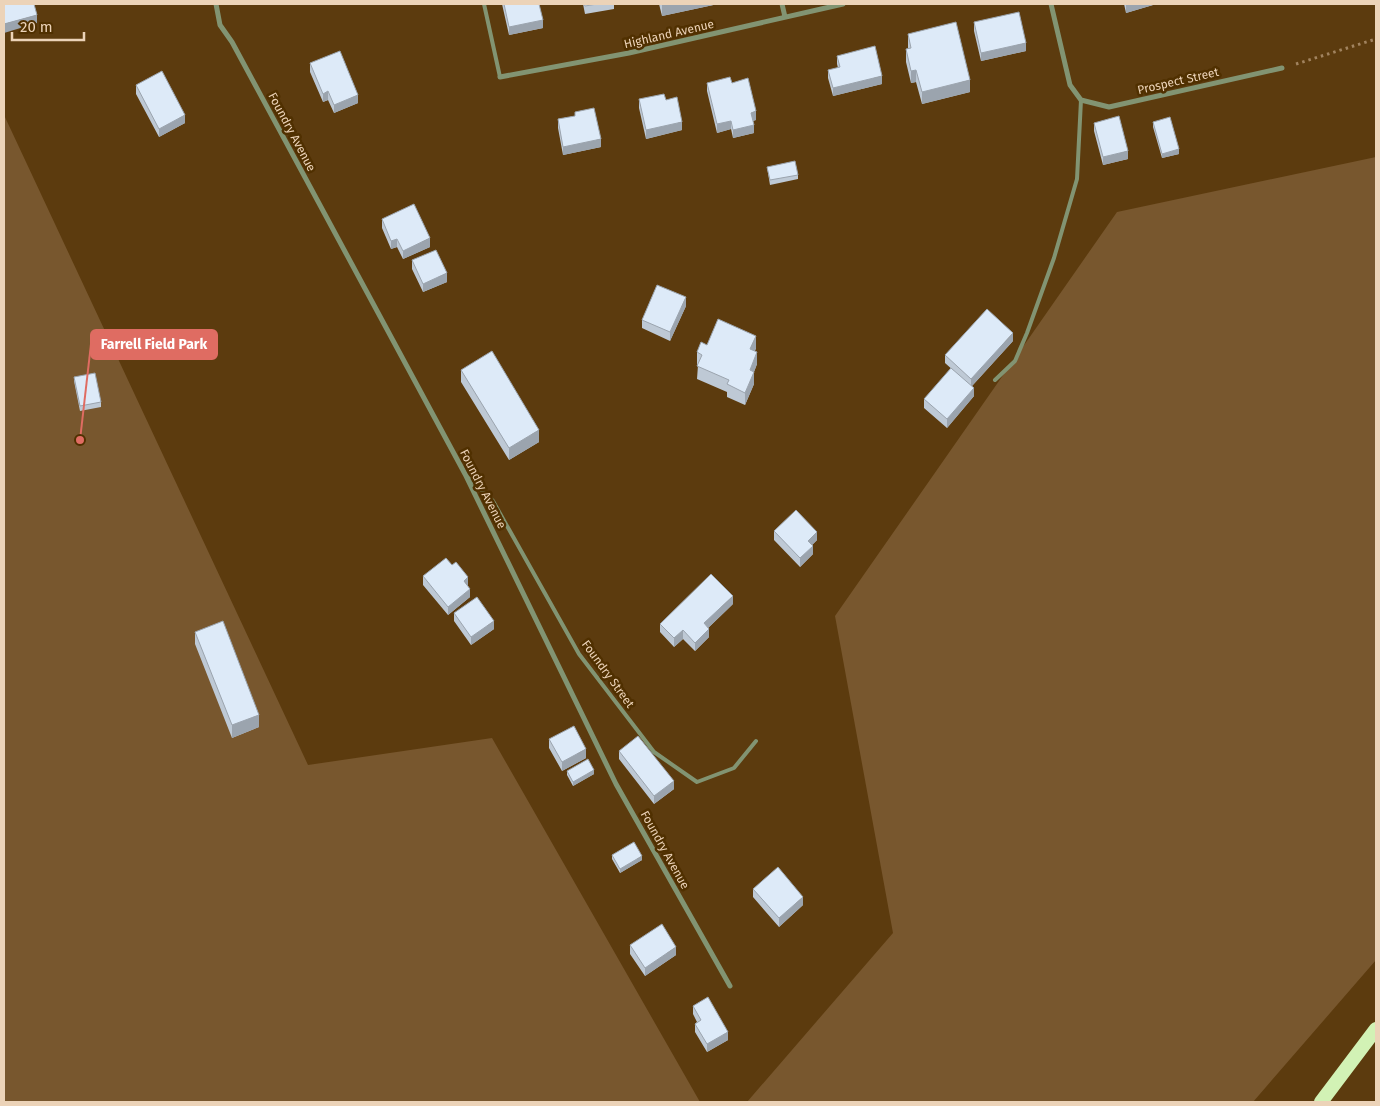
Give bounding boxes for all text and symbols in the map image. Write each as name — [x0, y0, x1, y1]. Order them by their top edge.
scale bar — [12, 10, 85, 42]
street label: Highland Avenue — [623, 17, 715, 51]
text: 20 m — [20, 18, 53, 36]
street label: Prospect Street — [1136, 65, 1221, 97]
street label: Foundry Avenue — [265, 90, 319, 174]
callout: Farrell Field Park — [91, 330, 217, 359]
text: Farrell Field Park — [101, 336, 207, 353]
street label: Foundry Avenue — [457, 447, 509, 531]
street label: Foundry Street — [579, 638, 638, 711]
street label: Foundry Avenue — [638, 808, 692, 892]

